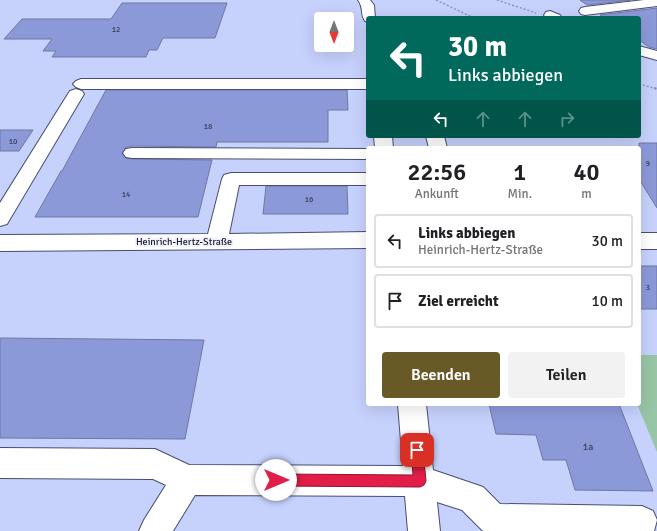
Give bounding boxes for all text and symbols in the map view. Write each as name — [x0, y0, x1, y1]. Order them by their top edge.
north arrow — [314, 12, 354, 52]
map controls — [314, 12, 354, 52]
house number: 12 — [112, 24, 120, 34]
text: 30 m — [448, 30, 507, 64]
icon: left — [382, 32, 434, 84]
text: Links abbiegen — [448, 64, 563, 86]
icon: left — [430, 108, 452, 130]
icon: ahead — [472, 108, 494, 130]
icon: ahead — [514, 108, 536, 130]
icon: right — [556, 108, 578, 130]
house number: 18 — [204, 121, 212, 131]
house number: 10 — [9, 136, 17, 146]
text: 22:56 — [407, 157, 466, 187]
text: 1 — [513, 157, 526, 187]
text: 40 — [574, 157, 600, 187]
house number: 9 — [646, 158, 650, 168]
text: Ankunft — [415, 186, 459, 202]
text: Min. — [508, 186, 532, 202]
text: m — [581, 186, 592, 202]
house number: 14 — [122, 189, 131, 199]
house number: 16 — [305, 194, 313, 204]
text: Links abbiegen — [418, 224, 515, 242]
icon: left — [384, 230, 406, 252]
text: 30 m — [592, 232, 623, 250]
street label: Heinrich-Hertz-Straße — [136, 236, 232, 248]
text: Heinrich-Hertz-Straße — [418, 242, 543, 258]
house number: 3 — [646, 282, 650, 292]
icon: arrive — [384, 290, 406, 312]
text: Ziel erreicht — [418, 292, 499, 310]
text: 10 m — [592, 292, 623, 310]
button: Beenden — [382, 352, 500, 398]
button: Teilen — [508, 352, 625, 398]
pin — [400, 433, 434, 467]
icon: arrive — [406, 439, 428, 461]
house number: 1a — [583, 441, 593, 453]
position arrow — [255, 459, 297, 501]

